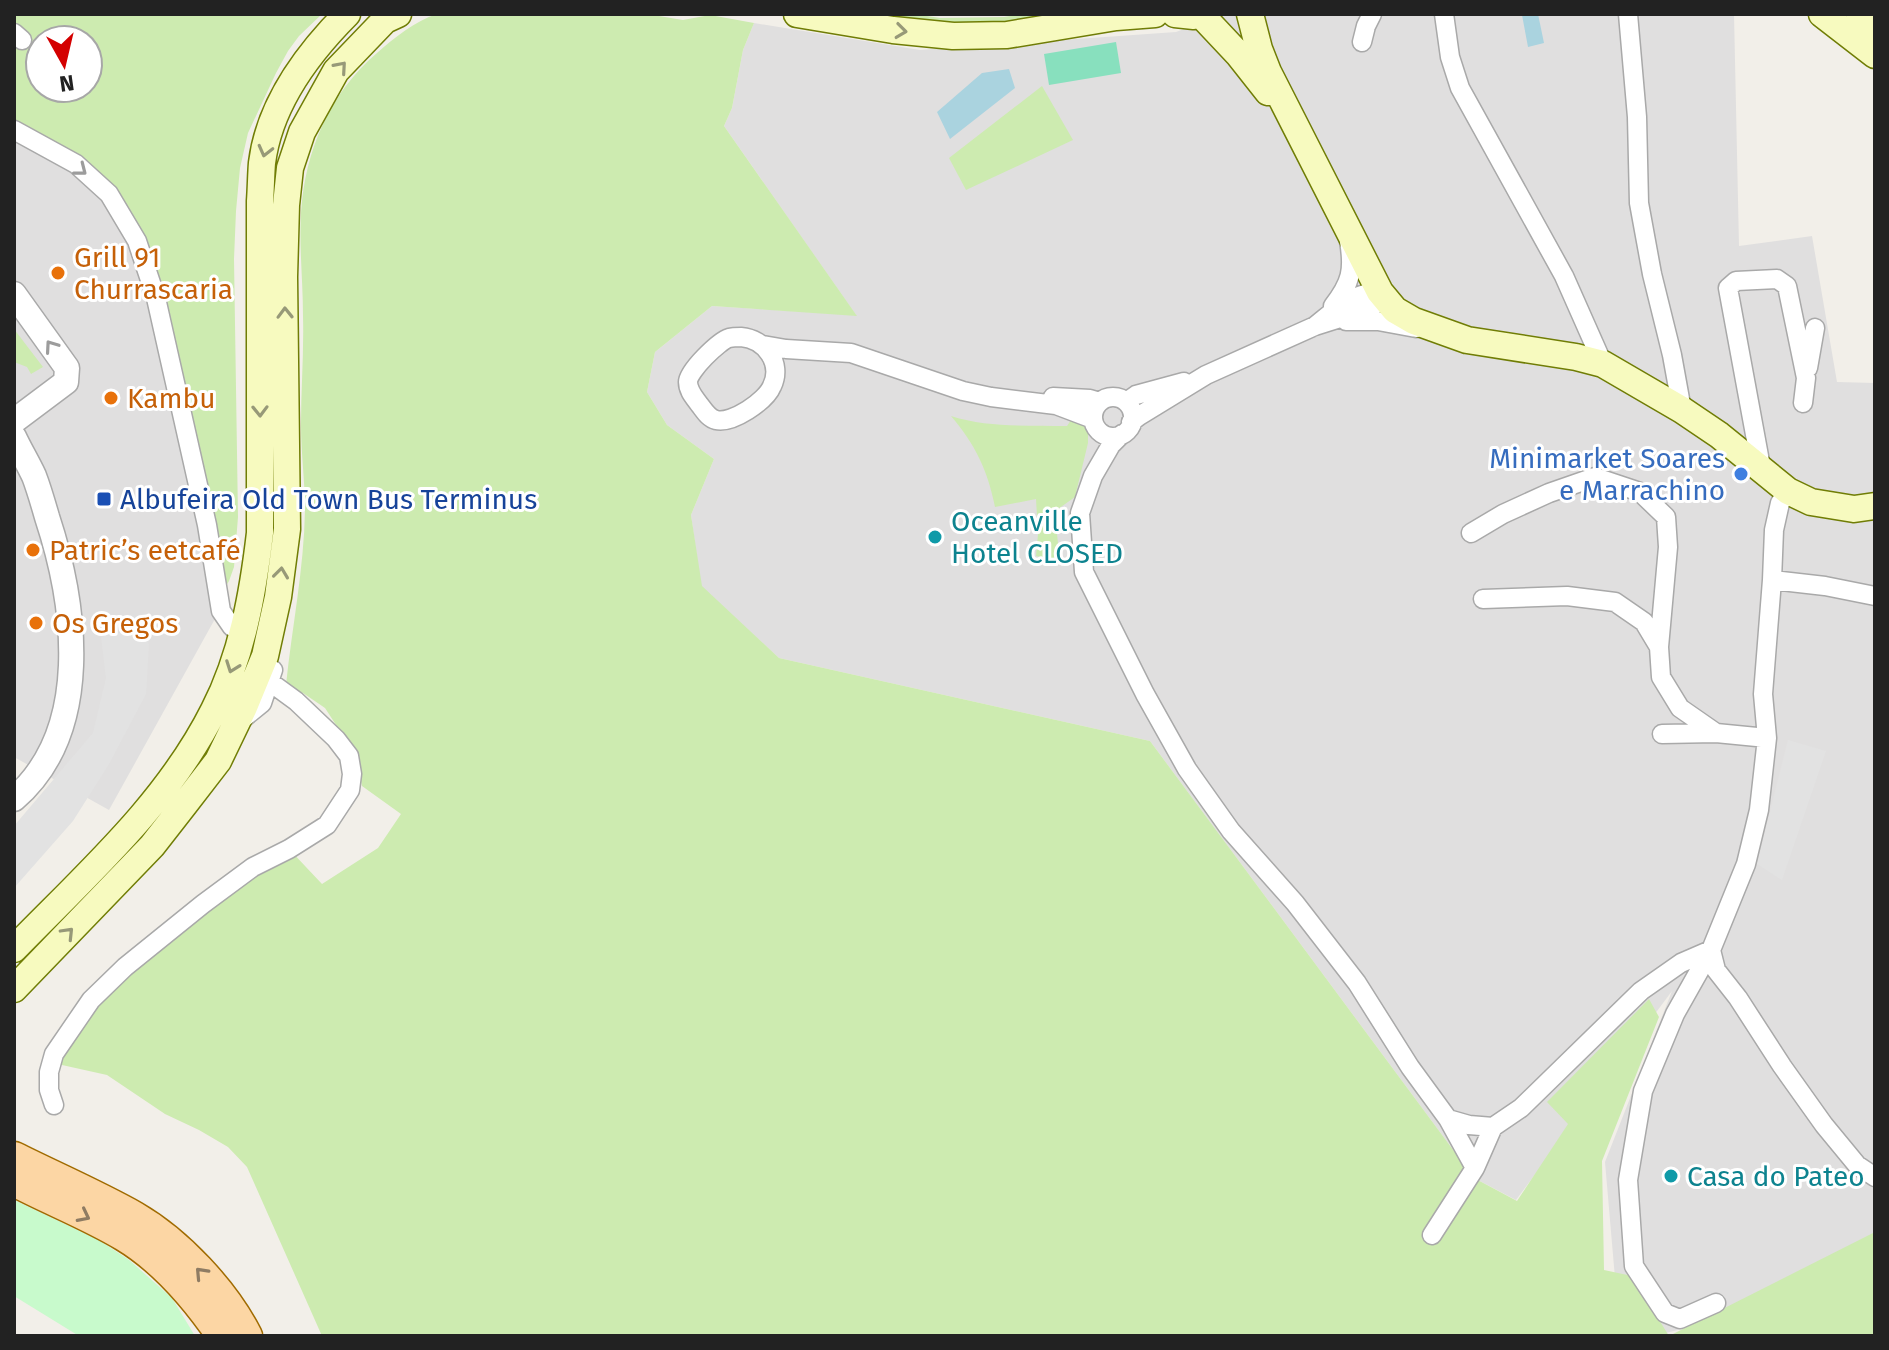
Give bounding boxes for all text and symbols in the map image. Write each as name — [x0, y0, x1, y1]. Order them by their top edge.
one-way arrow — [895, 22, 908, 39]
north arrow — [24, 24, 104, 104]
one-way arrow — [331, 61, 346, 76]
text: N — [58, 69, 76, 98]
one-way arrow — [258, 144, 275, 157]
one-way arrow — [72, 160, 87, 174]
place label: Grill 91 Churrascaria — [74, 241, 233, 306]
marker: Grill 91 Churrascaria — [49, 264, 67, 282]
one-way arrow — [276, 306, 294, 319]
one-way arrow — [46, 341, 61, 355]
place label: Kambu — [127, 382, 215, 415]
marker: Kambu — [102, 389, 120, 407]
one-way arrow — [252, 405, 269, 418]
place label: Minimarket Soares e Marrachino — [1489, 442, 1725, 507]
marker: Minimarket Soares e Marrachino — [1732, 465, 1750, 483]
place label: Albufeira Old Town Bus Terminus — [120, 483, 537, 516]
marker: Albufeira Old Town Bus Terminus — [95, 490, 113, 508]
place label: Oceanville Hotel CLOSED — [951, 505, 1123, 570]
marker: Oceanville Hotel CLOSED — [926, 528, 944, 546]
place label: Patric’s eetcafé — [49, 534, 241, 567]
marker: Patric’s eetcafé — [24, 541, 42, 559]
one-way arrow — [273, 566, 290, 579]
place label: Os Gregos — [52, 607, 178, 640]
marker: Os Gregos — [27, 614, 45, 632]
one-way arrow — [225, 659, 241, 673]
one-way arrow — [59, 928, 73, 942]
place label: Casa do Pateo — [1687, 1160, 1865, 1193]
marker: Casa do Pateo — [1662, 1167, 1680, 1185]
one-way arrow — [75, 1206, 90, 1221]
one-way arrow — [197, 1268, 211, 1283]

